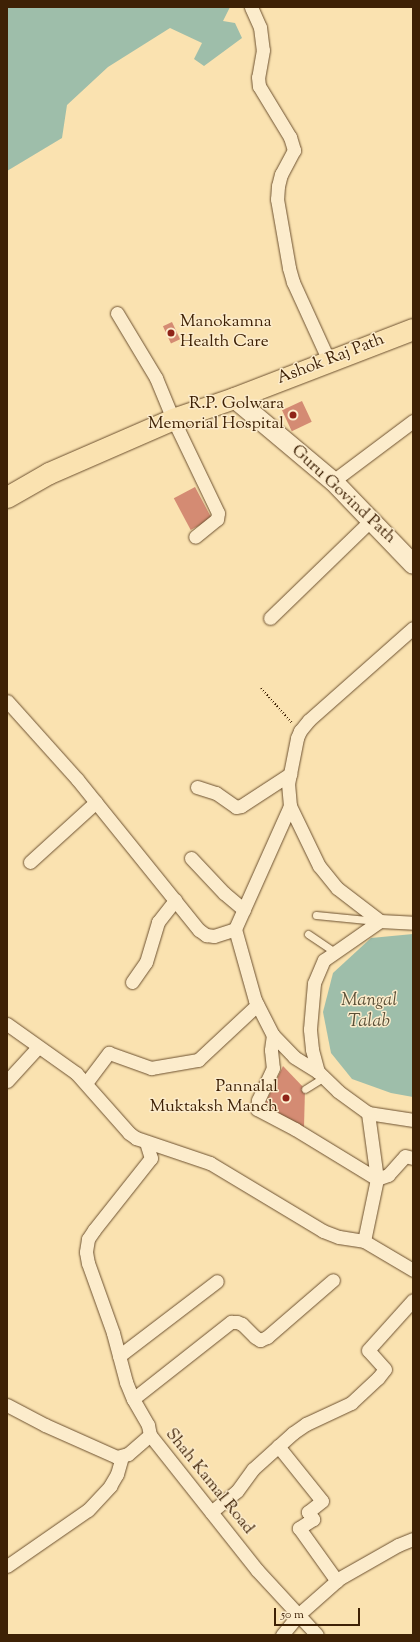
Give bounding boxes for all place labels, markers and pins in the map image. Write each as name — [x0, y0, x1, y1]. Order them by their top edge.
place label: Manokamna Health Care — [180, 313, 272, 353]
marker: Manokamna Health Care — [165, 327, 177, 339]
place label: R.P. Golwara Memorial Hospital — [148, 395, 284, 435]
marker: R.P. Golwara Memorial Hospital — [287, 409, 299, 421]
place label: Pannalal Muktaksh Manch — [150, 1078, 278, 1118]
marker: Pannalal Muktaksh Manch — [281, 1093, 291, 1103]

